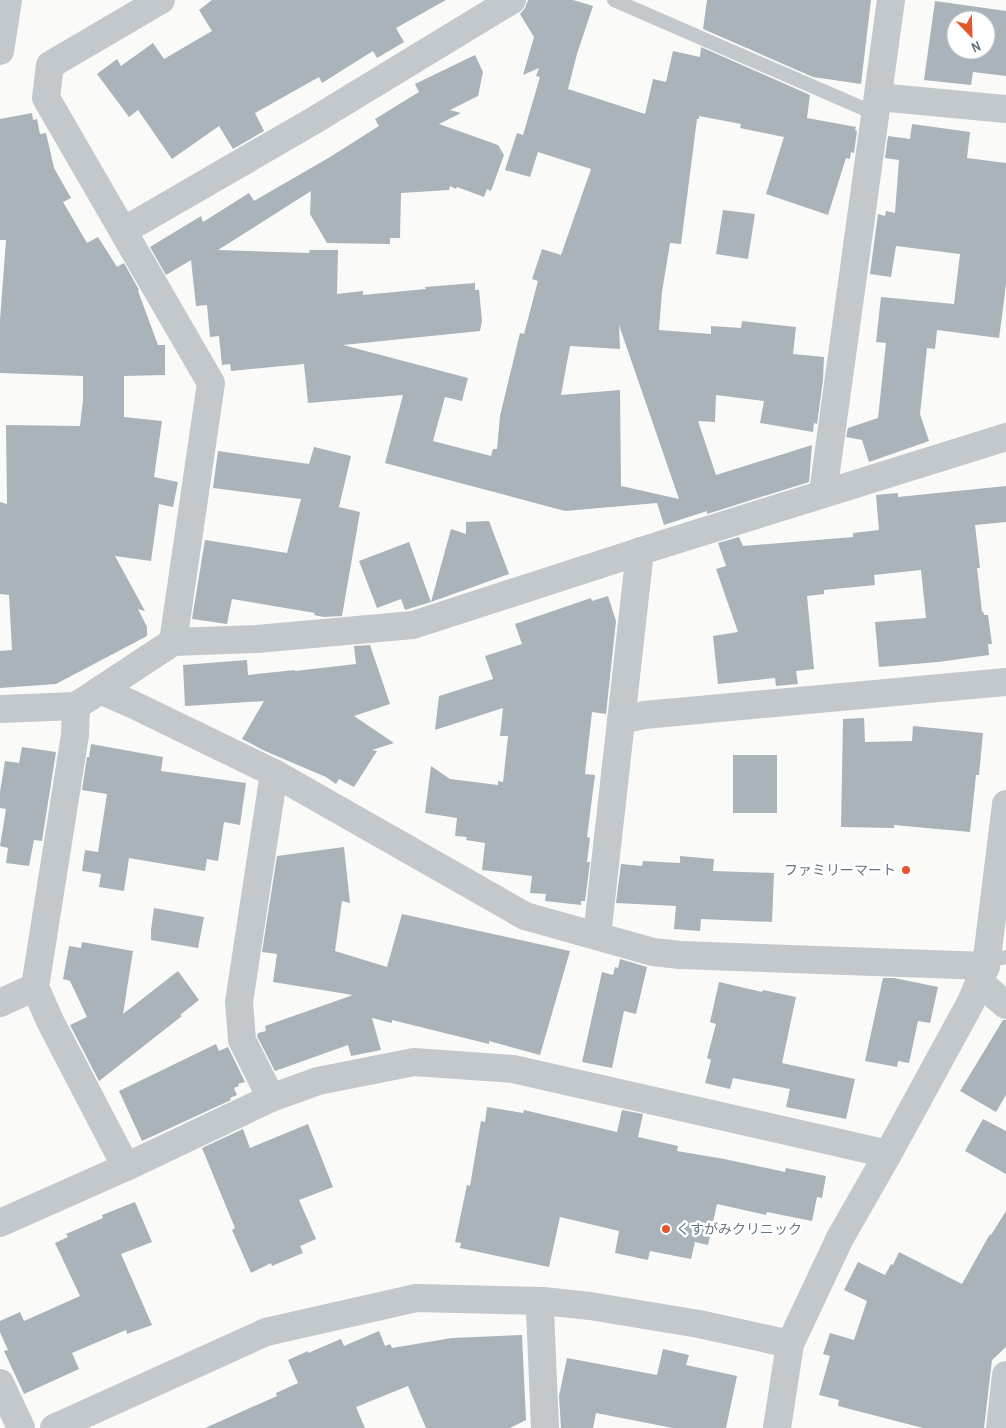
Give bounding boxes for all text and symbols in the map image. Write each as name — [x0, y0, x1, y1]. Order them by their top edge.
north arrow — [946, 10, 996, 60]
text: N — [969, 37, 983, 57]
place label: ファミリーマート — [784, 861, 896, 879]
marker: ファミリーマート — [900, 864, 912, 876]
place label: くすがみクリニック — [676, 1220, 802, 1238]
marker: くすがみクリニック — [660, 1223, 672, 1235]

